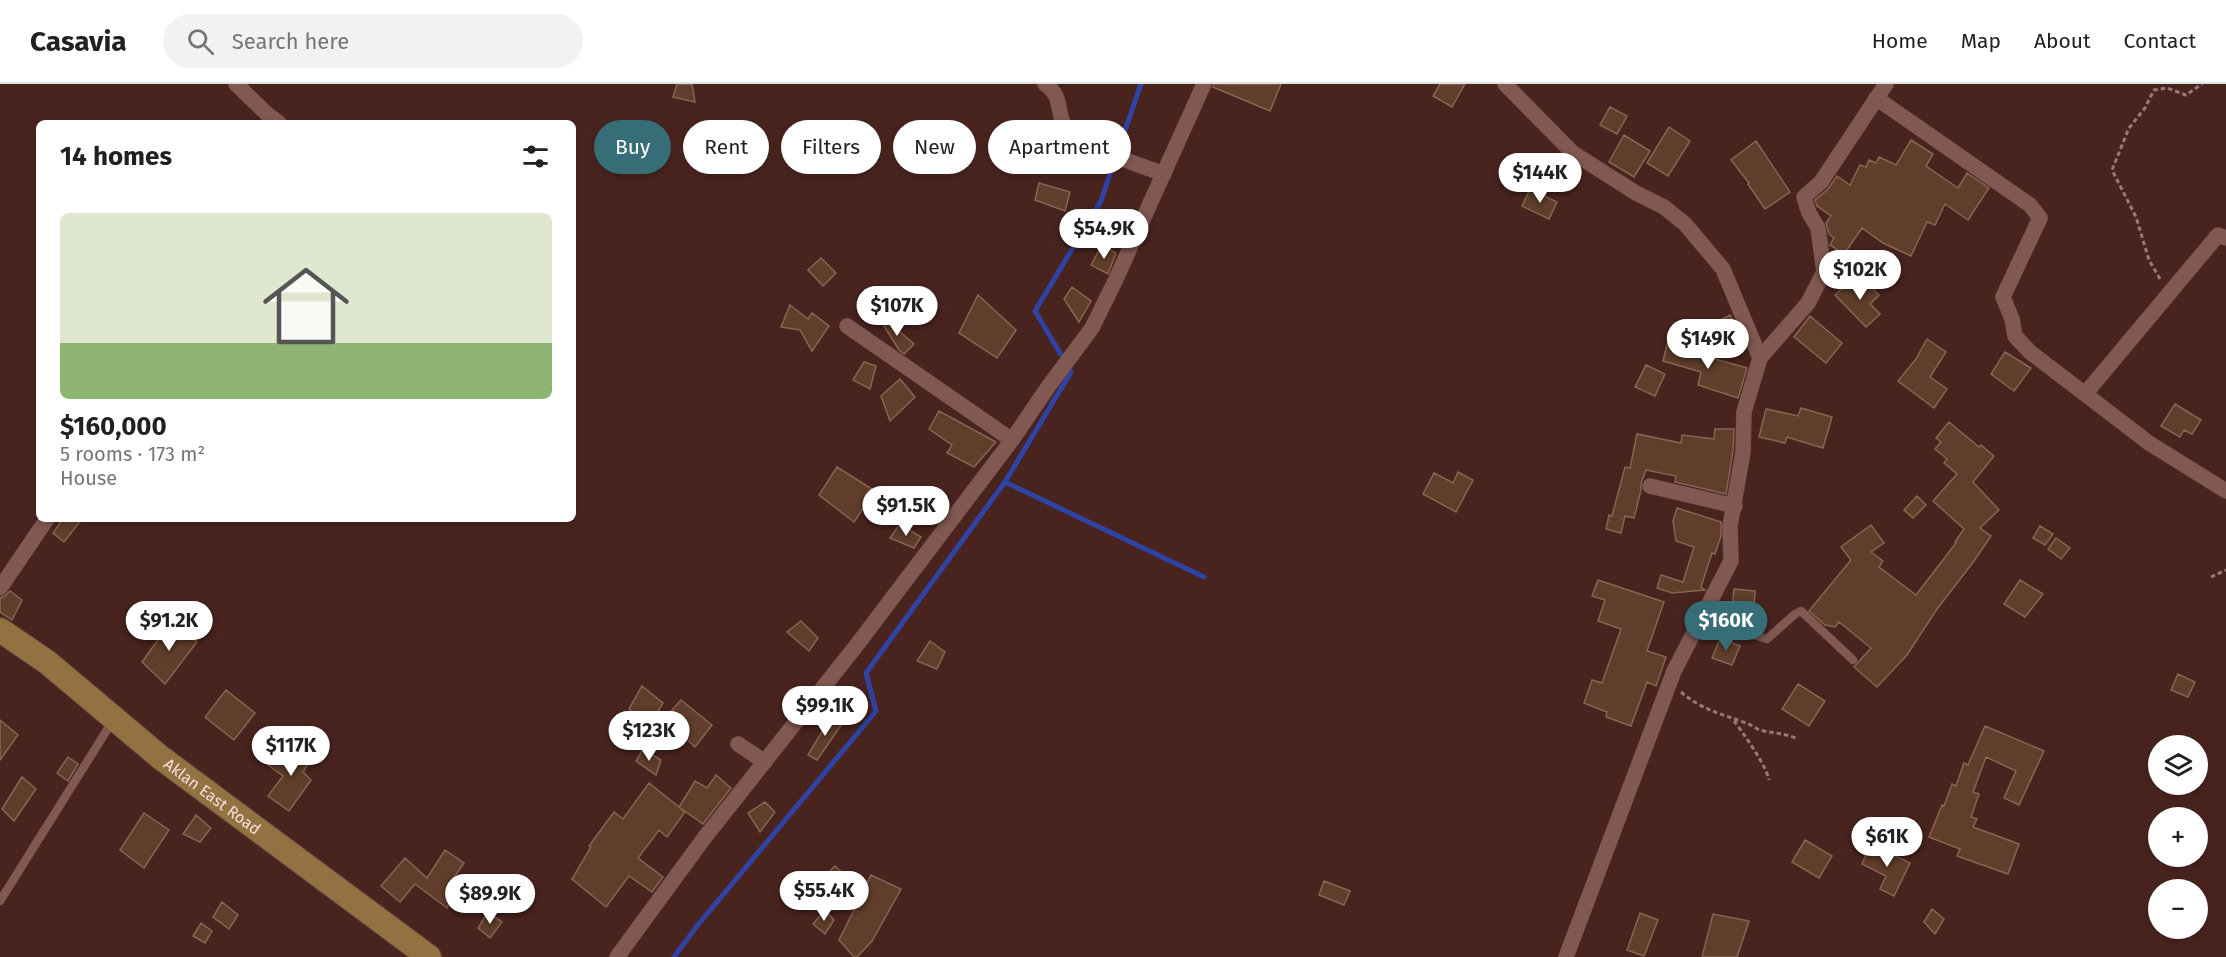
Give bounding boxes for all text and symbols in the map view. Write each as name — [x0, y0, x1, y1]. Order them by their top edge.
search box — [163, 14, 583, 68]
text: Casavia — [30, 25, 127, 58]
icon: search — [184, 25, 217, 58]
text: Search here — [232, 28, 349, 55]
text: Home — [1872, 28, 1928, 54]
text: Map — [1961, 28, 2001, 54]
text: About — [2034, 28, 2091, 54]
text: Contact — [2124, 28, 2196, 54]
chip: Buy — [594, 120, 671, 174]
chip: Rent — [683, 120, 769, 174]
chip: Filters — [781, 120, 881, 174]
chip: New — [893, 120, 976, 174]
chip: Apartment — [988, 120, 1131, 174]
icon: filters — [519, 140, 552, 173]
text: 14 homes — [60, 141, 172, 172]
pin: $144K — [1498, 153, 1582, 204]
text: $144K — [1513, 160, 1567, 184]
pin: $54.9K — [1055, 209, 1153, 260]
text: $54.9K — [1073, 216, 1135, 240]
pin: $102K — [1818, 250, 1902, 301]
icon: home — [252, 252, 360, 360]
text: $102K — [1833, 257, 1887, 281]
pin: $107K — [855, 286, 939, 337]
text: $107K — [871, 293, 923, 317]
pin: $149K — [1666, 319, 1750, 370]
text: $149K — [1681, 326, 1735, 350]
text: $160,000 — [60, 411, 167, 442]
text: 5 rooms · 173 m² — [60, 442, 205, 466]
text: House — [60, 466, 117, 490]
pin: $91.5K — [857, 486, 955, 537]
text: $91.5K — [876, 493, 936, 517]
pin: $91.2K — [120, 601, 218, 652]
pin: $160K — [1684, 601, 1768, 652]
text: $91.2K — [140, 608, 198, 632]
text: $160K — [1698, 608, 1754, 632]
pin: $99.1K — [776, 686, 874, 737]
text: $99.1K — [796, 693, 854, 717]
pin: $123K — [607, 711, 691, 762]
text: $123K — [623, 718, 675, 742]
pin: $117K — [249, 726, 333, 777]
text: $117K — [266, 733, 316, 757]
map controls — [2148, 735, 2208, 939]
button: layers — [2148, 735, 2208, 795]
street label: Aklan East Road — [160, 754, 265, 838]
button: + — [2148, 807, 2208, 867]
pin: $61K — [1851, 817, 1923, 868]
text: $61K — [1865, 824, 1909, 848]
pin: $55.4K — [775, 871, 873, 922]
pin: $89.9K — [441, 874, 539, 925]
text: $55.4K — [794, 878, 854, 902]
button: − — [2148, 879, 2208, 939]
text: $89.9K — [459, 881, 521, 905]

